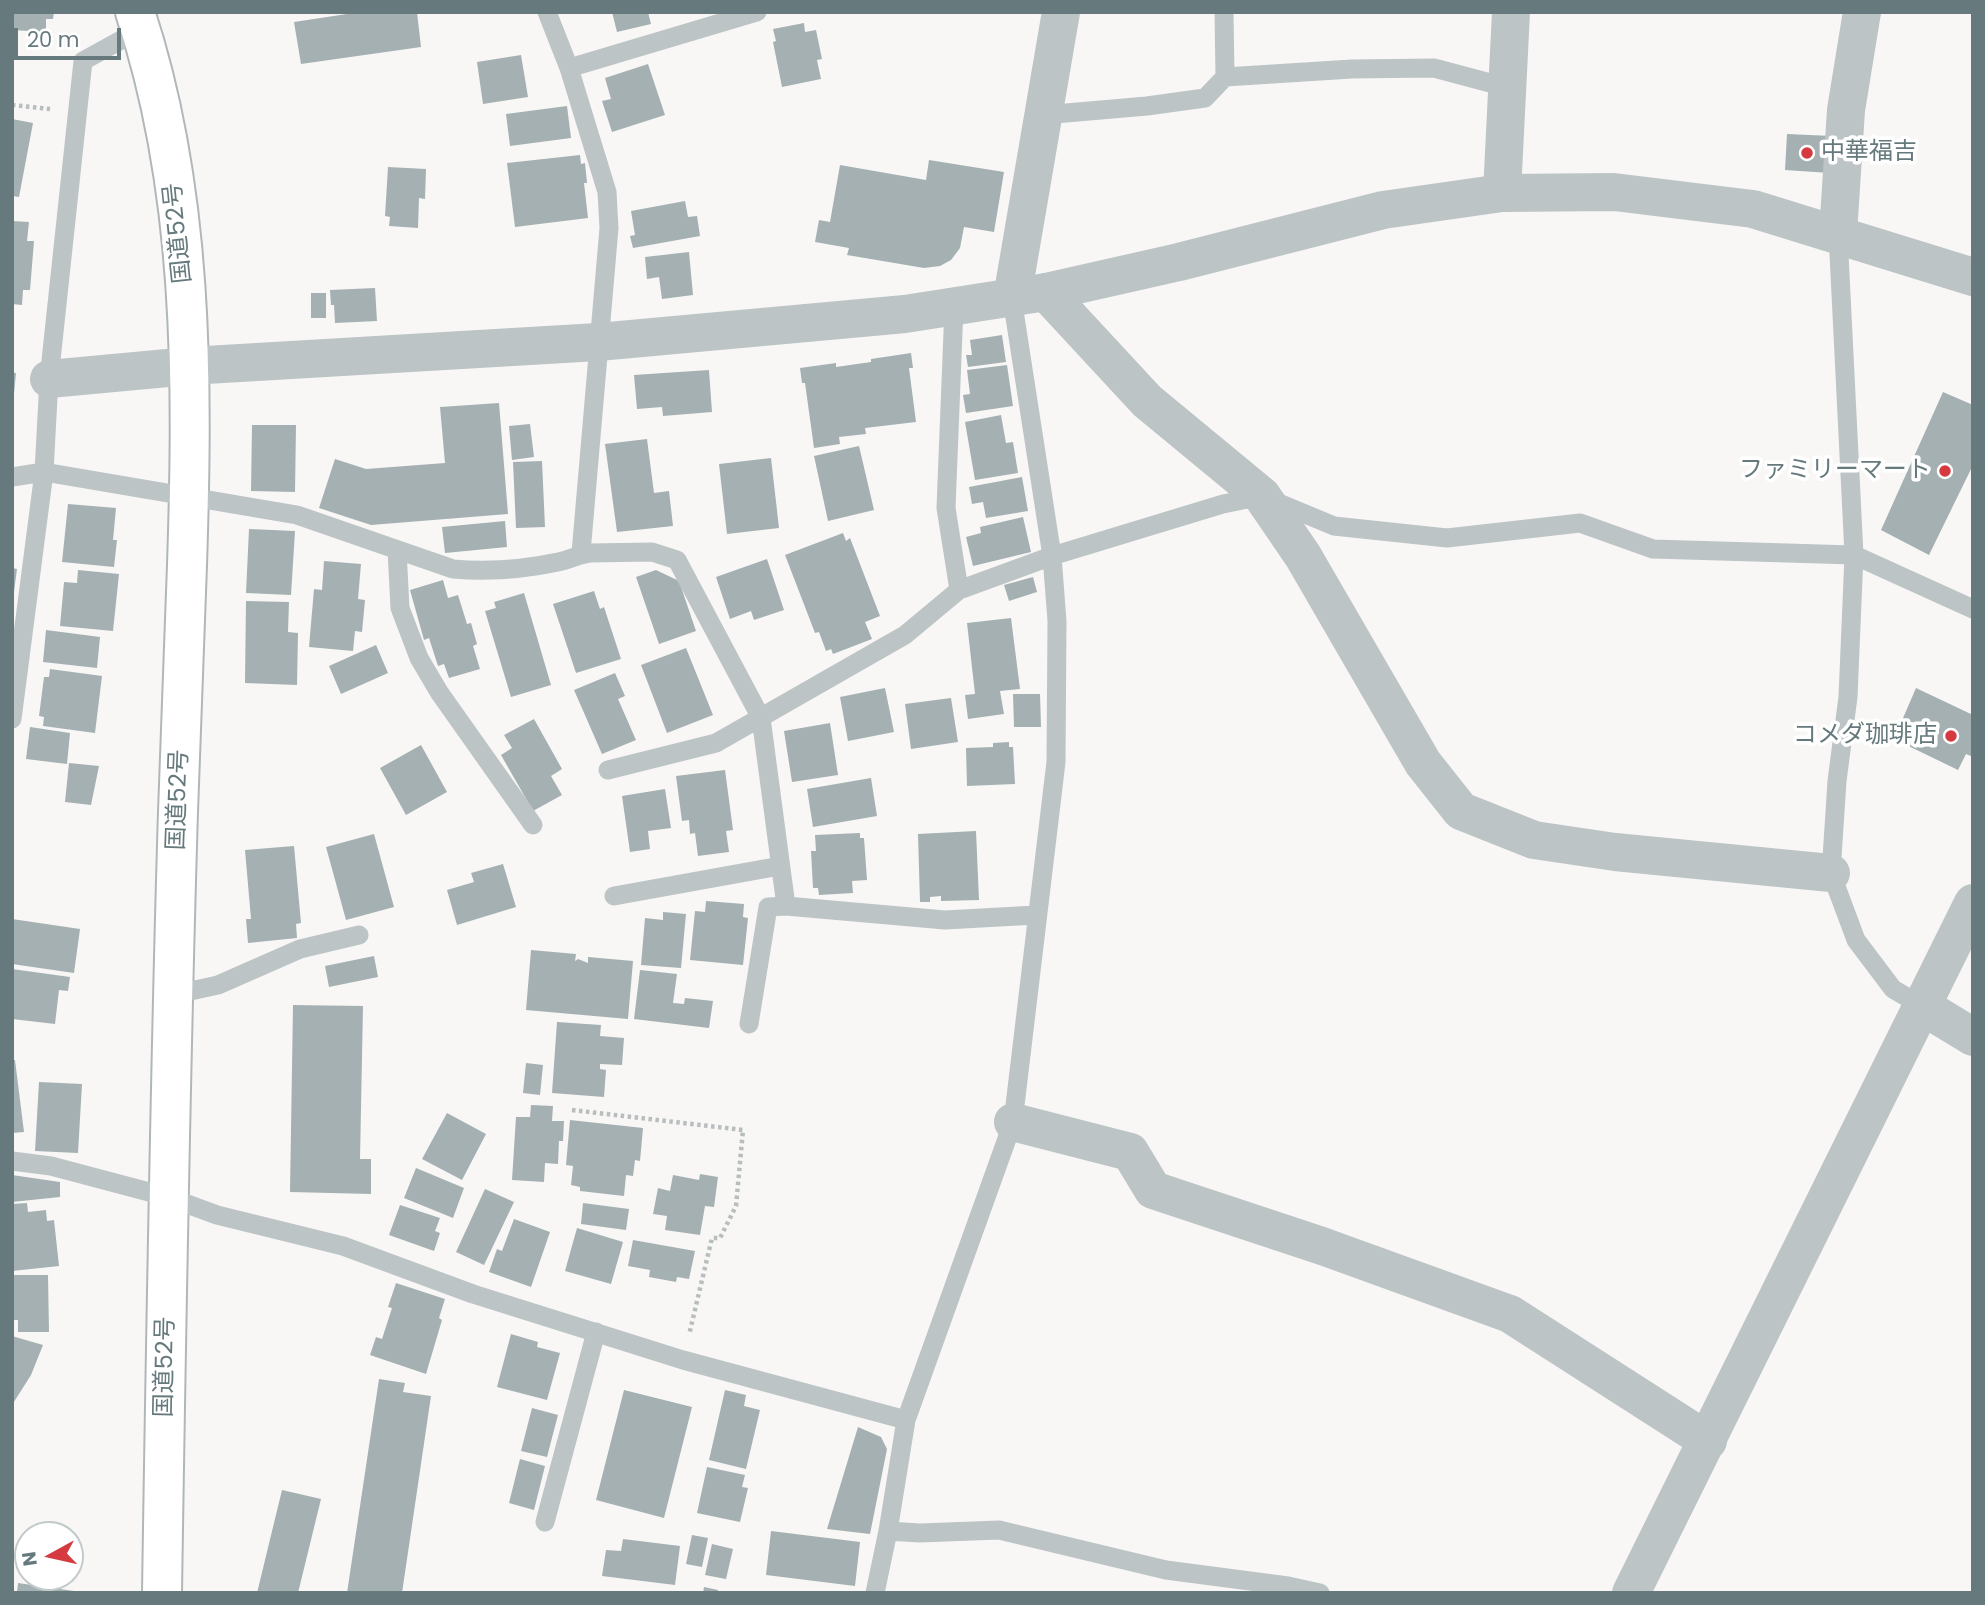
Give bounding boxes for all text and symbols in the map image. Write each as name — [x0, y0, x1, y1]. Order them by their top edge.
scale bar — [18, 14, 124, 58]
text: 20 m — [27, 25, 80, 54]
place label: 中華福吉 — [1821, 139, 1917, 167]
marker: 中華福吉 — [1799, 145, 1815, 161]
street label: 国道52号 — [159, 181, 199, 285]
place label: ファミリーマート — [1739, 457, 1931, 485]
marker: ファミリーマート — [1937, 463, 1953, 479]
place label: コメダ珈琲店 — [1793, 722, 1937, 750]
marker: コメダ珈琲店 — [1943, 728, 1959, 744]
street label: 国道52号 — [163, 749, 195, 851]
street label: 国道52号 — [151, 1316, 181, 1418]
north arrow — [14, 1521, 84, 1591]
text: N — [15, 1550, 44, 1568]

